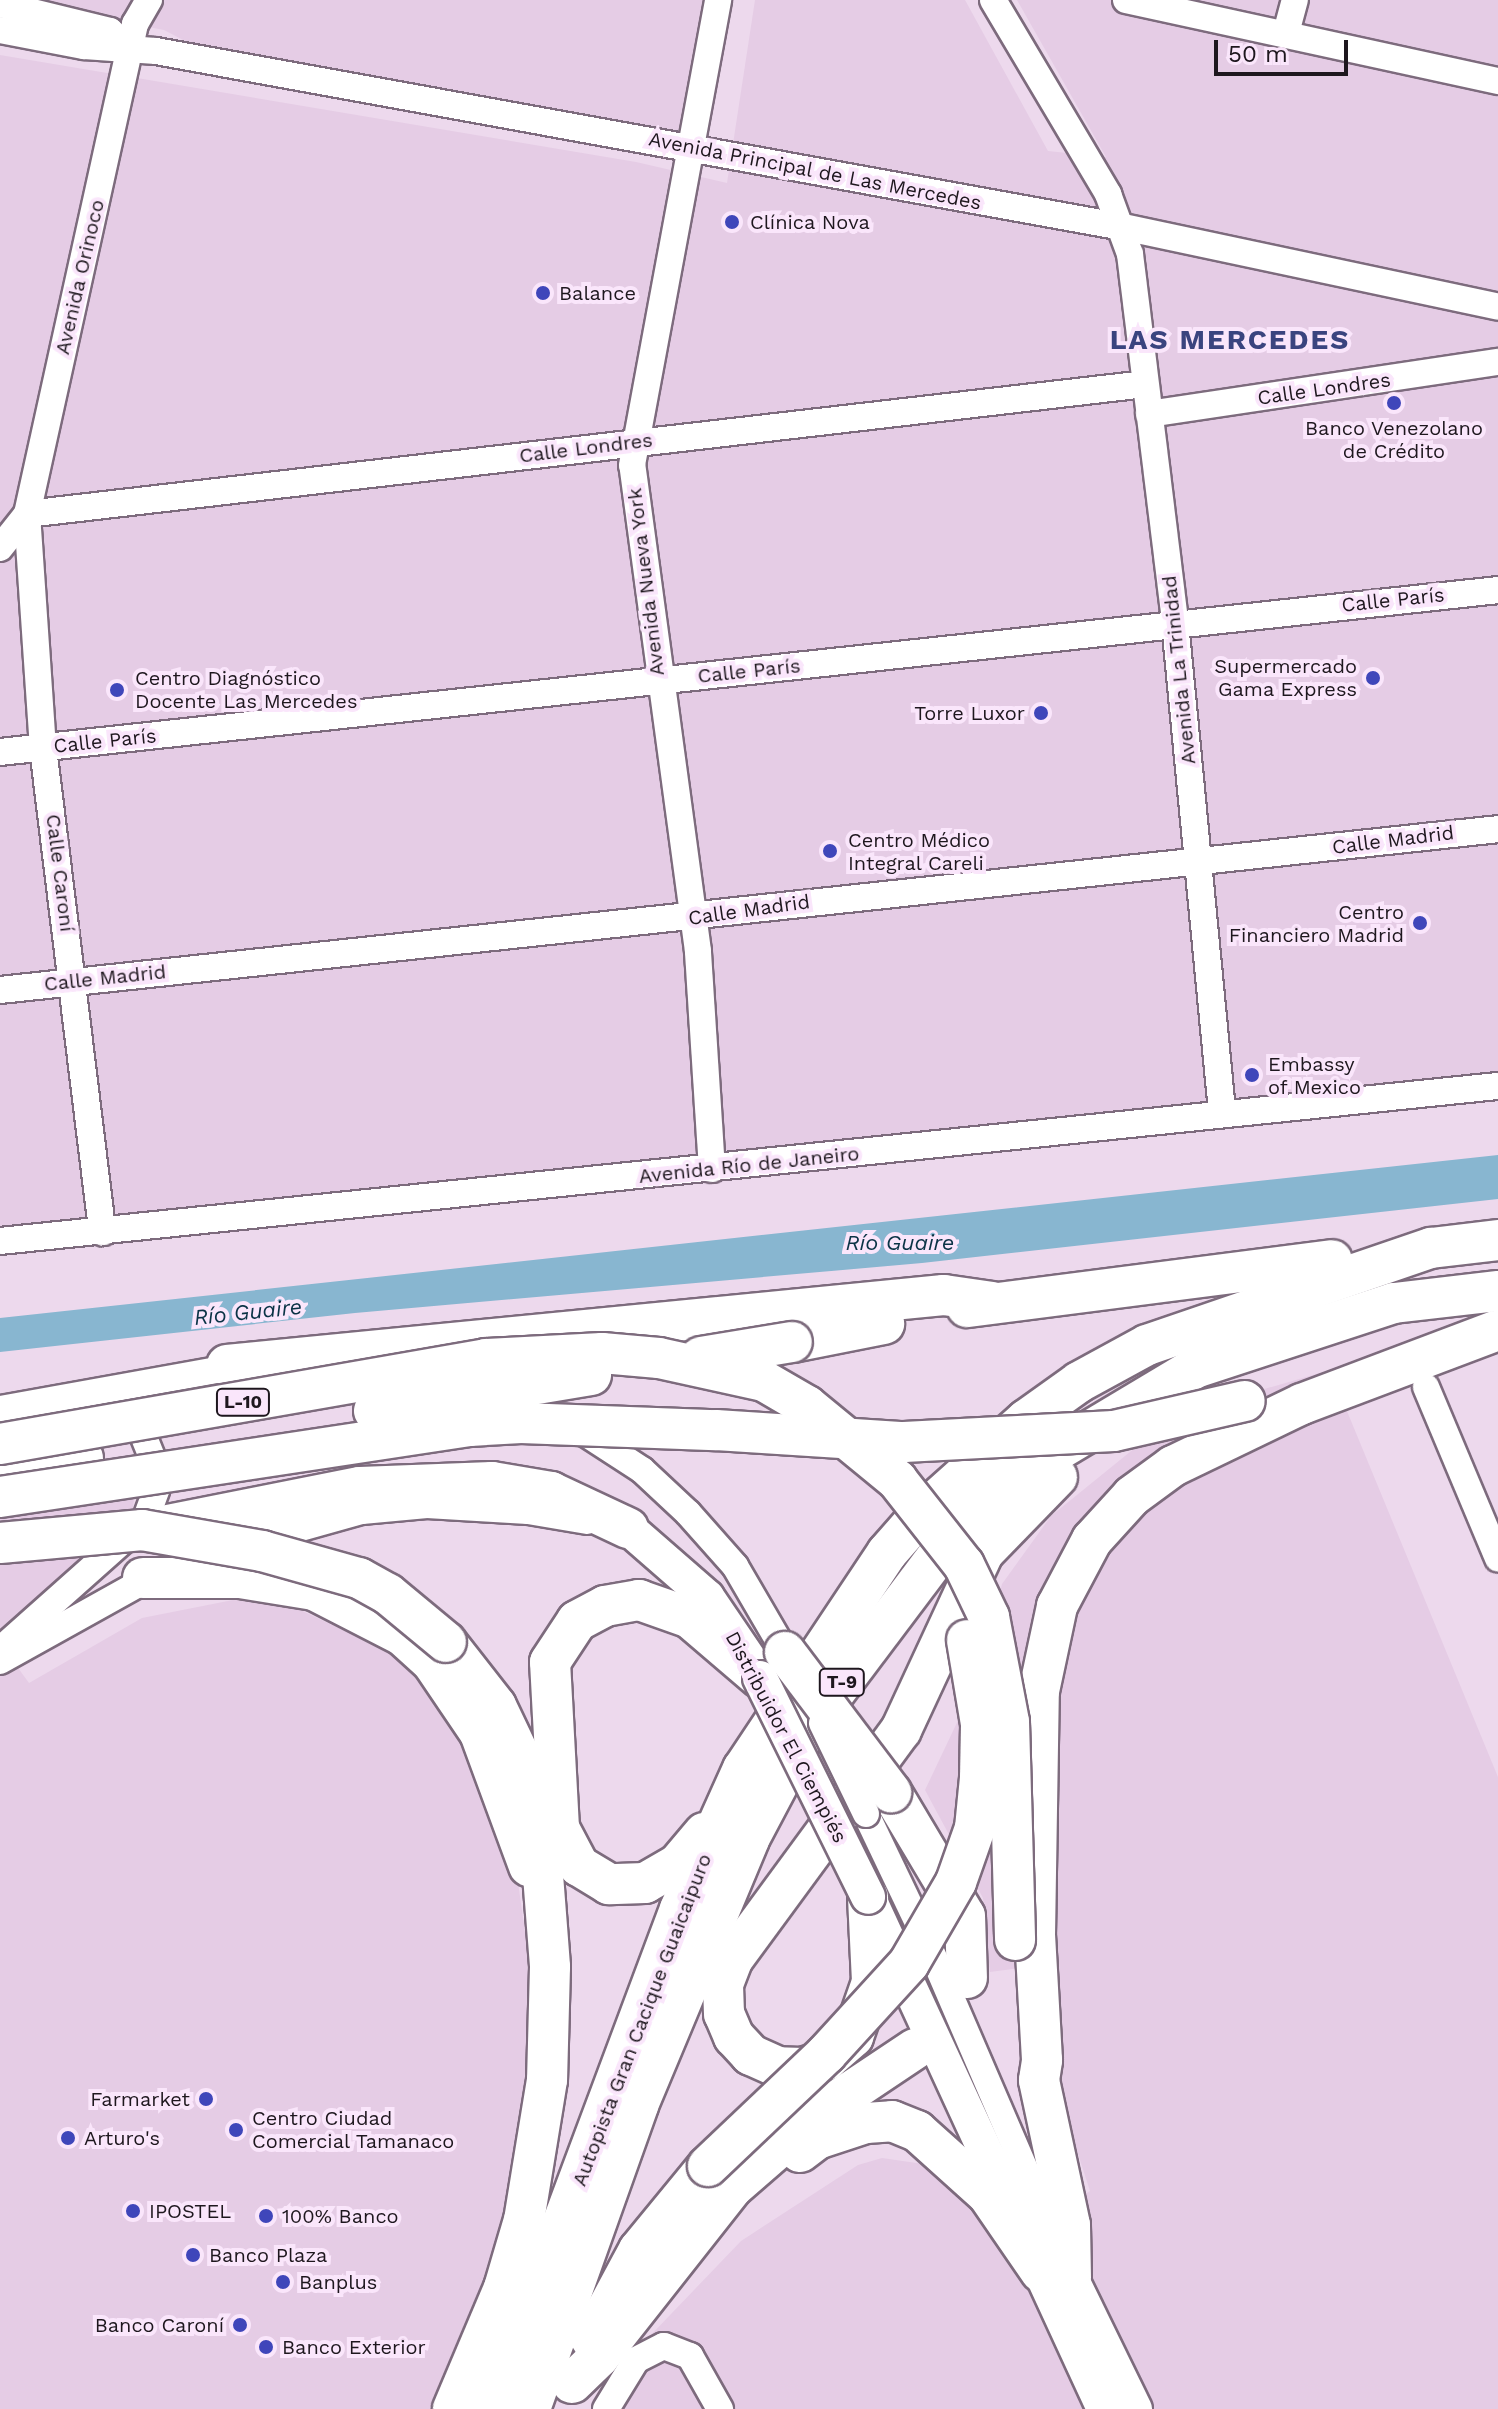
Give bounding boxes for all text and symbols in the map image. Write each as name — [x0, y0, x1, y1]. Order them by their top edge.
scale bar — [1218, 24, 1352, 74]
text: 50 m — [1228, 40, 1288, 68]
street label: Avenida Principal de Las Mercedes — [646, 127, 984, 215]
street label: Avenida Orinoco — [50, 197, 110, 357]
place label: Clínica Nova — [750, 210, 870, 234]
marker: Clínica Nova — [721, 211, 743, 233]
place label: Balance — [559, 281, 636, 305]
marker: Balance — [534, 284, 552, 302]
district label: LAS MERCEDES — [1110, 323, 1350, 357]
street label: Calle Londres — [1256, 368, 1392, 410]
marker: Banco Venezolano de Crédito — [1385, 394, 1403, 412]
place label: Banco Venezolano de Crédito — [1305, 416, 1483, 463]
street label: Calle Londres — [518, 428, 654, 468]
street label: Avenida Nueva York — [622, 486, 670, 678]
street label: Avenida La Trinidad — [1157, 574, 1201, 766]
street label: Calle París — [1340, 583, 1446, 617]
street label: Calle París — [696, 654, 802, 688]
place label: Supermercado Gama Express — [1214, 654, 1357, 701]
place label: Centro Diagnóstico Docente Las Mercedes — [135, 666, 357, 713]
marker: Supermercado Gama Express — [1364, 669, 1382, 687]
marker: Centro Diagnóstico Docente Las Mercedes — [106, 679, 128, 701]
place label: Torre Luxor — [914, 701, 1025, 725]
marker: Torre Luxor — [1032, 704, 1050, 722]
street label: Calle París — [52, 724, 158, 758]
street label: Calle Caroní — [41, 813, 79, 933]
street label: Calle Madrid — [1331, 821, 1455, 859]
place label: Centro Médico Integral Careli — [848, 828, 990, 875]
marker: Centro Médico Integral Careli — [819, 840, 841, 862]
street label: Calle Madrid — [687, 890, 811, 930]
place label: Centro Financiero Madrid — [1229, 900, 1404, 947]
marker: Centro Financiero Madrid — [1411, 914, 1429, 932]
street label: Calle Madrid — [43, 960, 167, 996]
place label: Embassy of Mexico — [1268, 1052, 1362, 1099]
marker: Embassy of Mexico — [1243, 1066, 1261, 1084]
street label: Avenida Río de Janeiro — [637, 1141, 861, 1189]
water label: Río Guaire — [846, 1230, 954, 1256]
water label: Río Guaire — [193, 1293, 303, 1331]
road number: L-10 — [215, 1388, 271, 1416]
street label: Distribuidor El Ciempiés — [720, 1627, 852, 1847]
road number: T-9 — [818, 1668, 866, 1696]
street label: Autopista Gran Cacique Guaicaipuro — [567, 1850, 717, 2190]
place label: Farmarket — [90, 2087, 190, 2111]
marker: Farmarket — [197, 2090, 215, 2108]
place label: Centro Ciudad Comercial Tamanaco — [252, 2106, 456, 2153]
marker: Centro Ciudad Comercial Tamanaco — [227, 2121, 245, 2139]
place label: Arturo's — [84, 2126, 160, 2150]
marker: Arturo's — [59, 2129, 77, 2147]
place label: IPOSTEL — [149, 2199, 231, 2223]
marker: IPOSTEL — [124, 2202, 142, 2220]
place label: 100% Banco — [282, 2204, 399, 2228]
marker: 100% Banco — [257, 2207, 275, 2225]
place label: Banco Plaza — [209, 2243, 327, 2267]
marker: Banco Plaza — [184, 2246, 202, 2264]
place label: Banplus — [299, 2270, 377, 2294]
marker: Banplus — [274, 2273, 292, 2291]
place label: Banco Caroní — [95, 2313, 224, 2337]
marker: Banco Caroní — [231, 2316, 249, 2334]
place label: Banco Exterior — [282, 2335, 426, 2359]
marker: Banco Exterior — [257, 2338, 275, 2356]

